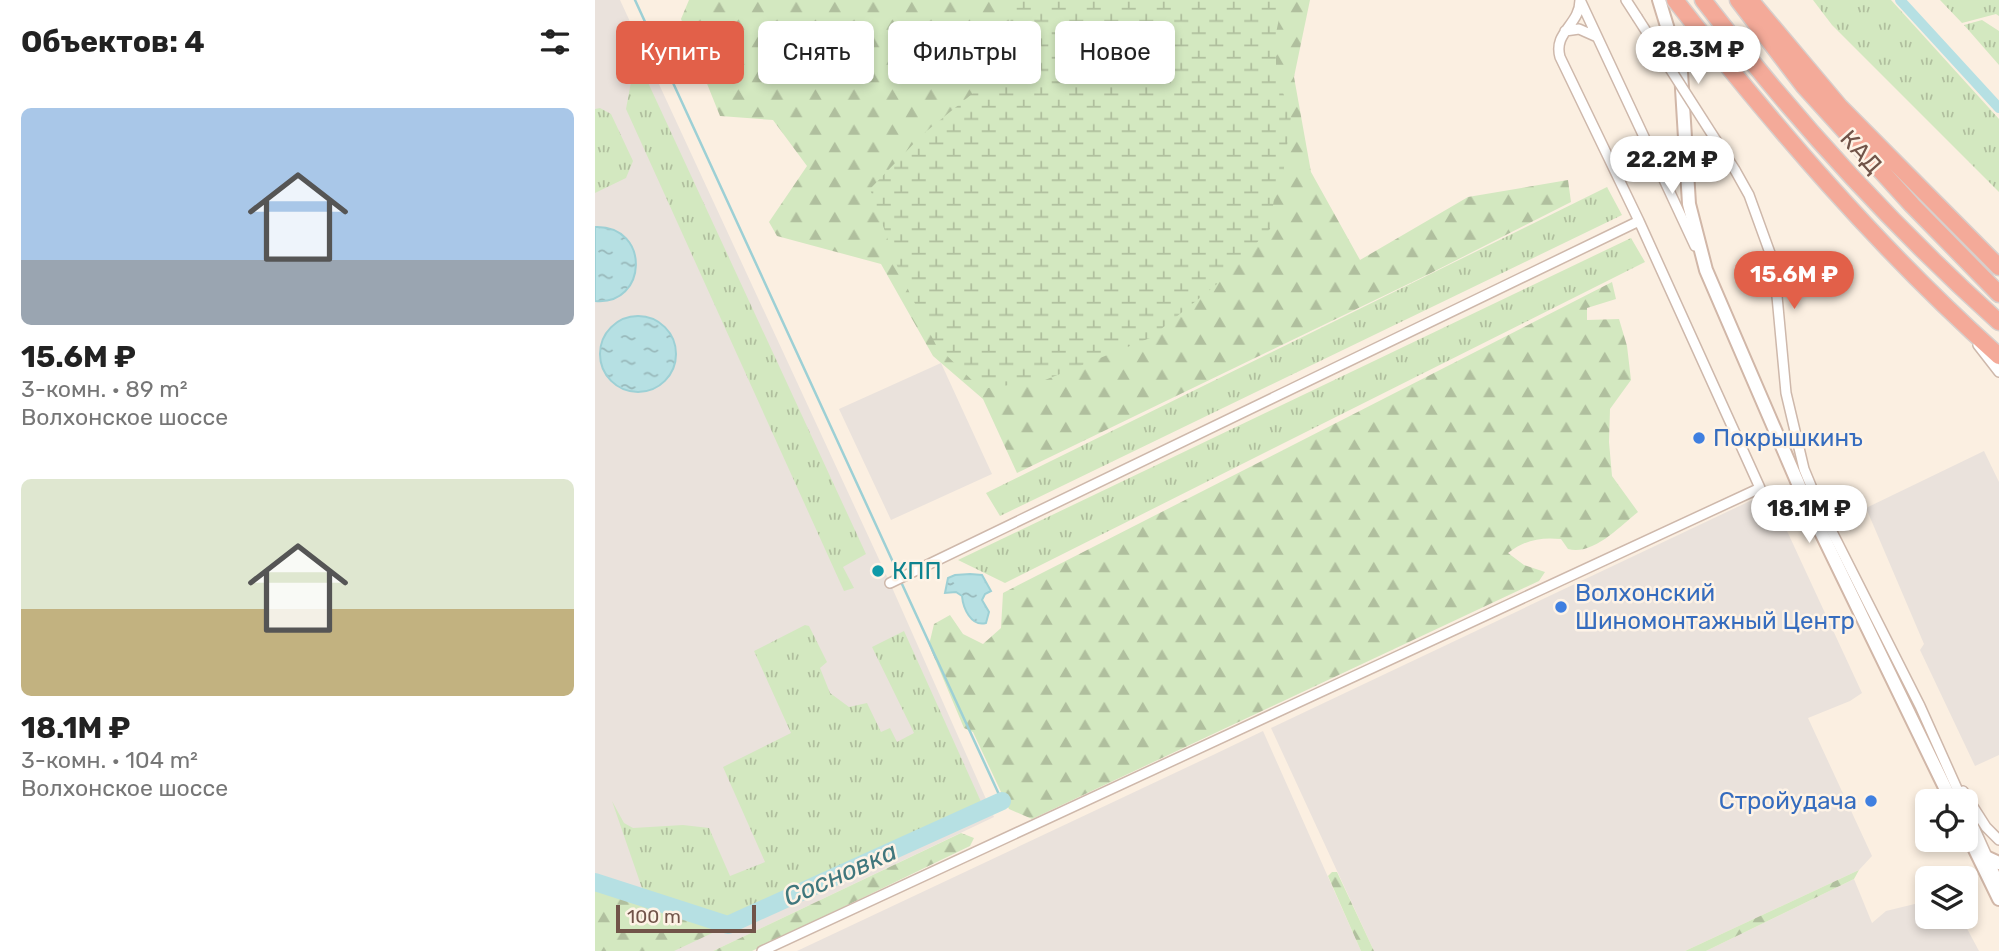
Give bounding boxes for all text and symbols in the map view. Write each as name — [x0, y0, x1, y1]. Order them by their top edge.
chip: Купить — [616, 21, 744, 84]
chip: Снять — [758, 21, 874, 84]
chip: Фильтры — [888, 21, 1041, 84]
chip: Новое — [1055, 21, 1175, 84]
icon: filters — [536, 23, 574, 61]
text: Объектов: 4 — [21, 24, 205, 60]
pin: 28.3M ₽ — [1633, 27, 1763, 86]
text: 28.3M ₽ — [1652, 35, 1744, 63]
street label: КАД — [1834, 125, 1888, 179]
pin: 22.2M ₽ — [1607, 136, 1737, 196]
text: 22.2M ₽ — [1626, 145, 1718, 173]
icon: home — [235, 154, 361, 280]
pin: 15.6M ₽ — [1729, 252, 1859, 311]
text: 15.6M ₽ — [1750, 260, 1838, 288]
text: 15.6M ₽ — [21, 339, 136, 375]
text: 3-комн. · 89 m² — [21, 375, 187, 403]
text: Волхонское шоссе — [21, 403, 228, 431]
place label: Покрышкинъ — [1713, 424, 1863, 452]
marker: Покрышкинъ — [1691, 430, 1707, 446]
pin: 18.1M ₽ — [1744, 486, 1874, 545]
text: 18.1M ₽ — [1767, 494, 1851, 522]
icon: home — [235, 525, 361, 651]
place label: КПП — [892, 557, 942, 585]
marker: КПП — [870, 563, 886, 579]
place label: Волхонский Шиномонтажный Центр — [1575, 579, 1855, 635]
marker: Волхонский Шиномонтажный Центр — [1553, 599, 1569, 615]
text: 18.1M ₽ — [21, 710, 130, 746]
text: 3-комн. · 104 m² — [21, 746, 198, 774]
text: Волхонское шоссе — [21, 774, 228, 802]
place label: Стройудача — [1719, 787, 1857, 815]
map controls — [1915, 789, 1978, 929]
button: locate — [1915, 789, 1978, 852]
marker: Стройудача — [1863, 793, 1879, 809]
water label: Сосновка — [779, 836, 902, 913]
button: layers — [1915, 866, 1978, 929]
scale bar — [616, 902, 756, 934]
text: 100 m — [627, 905, 681, 928]

